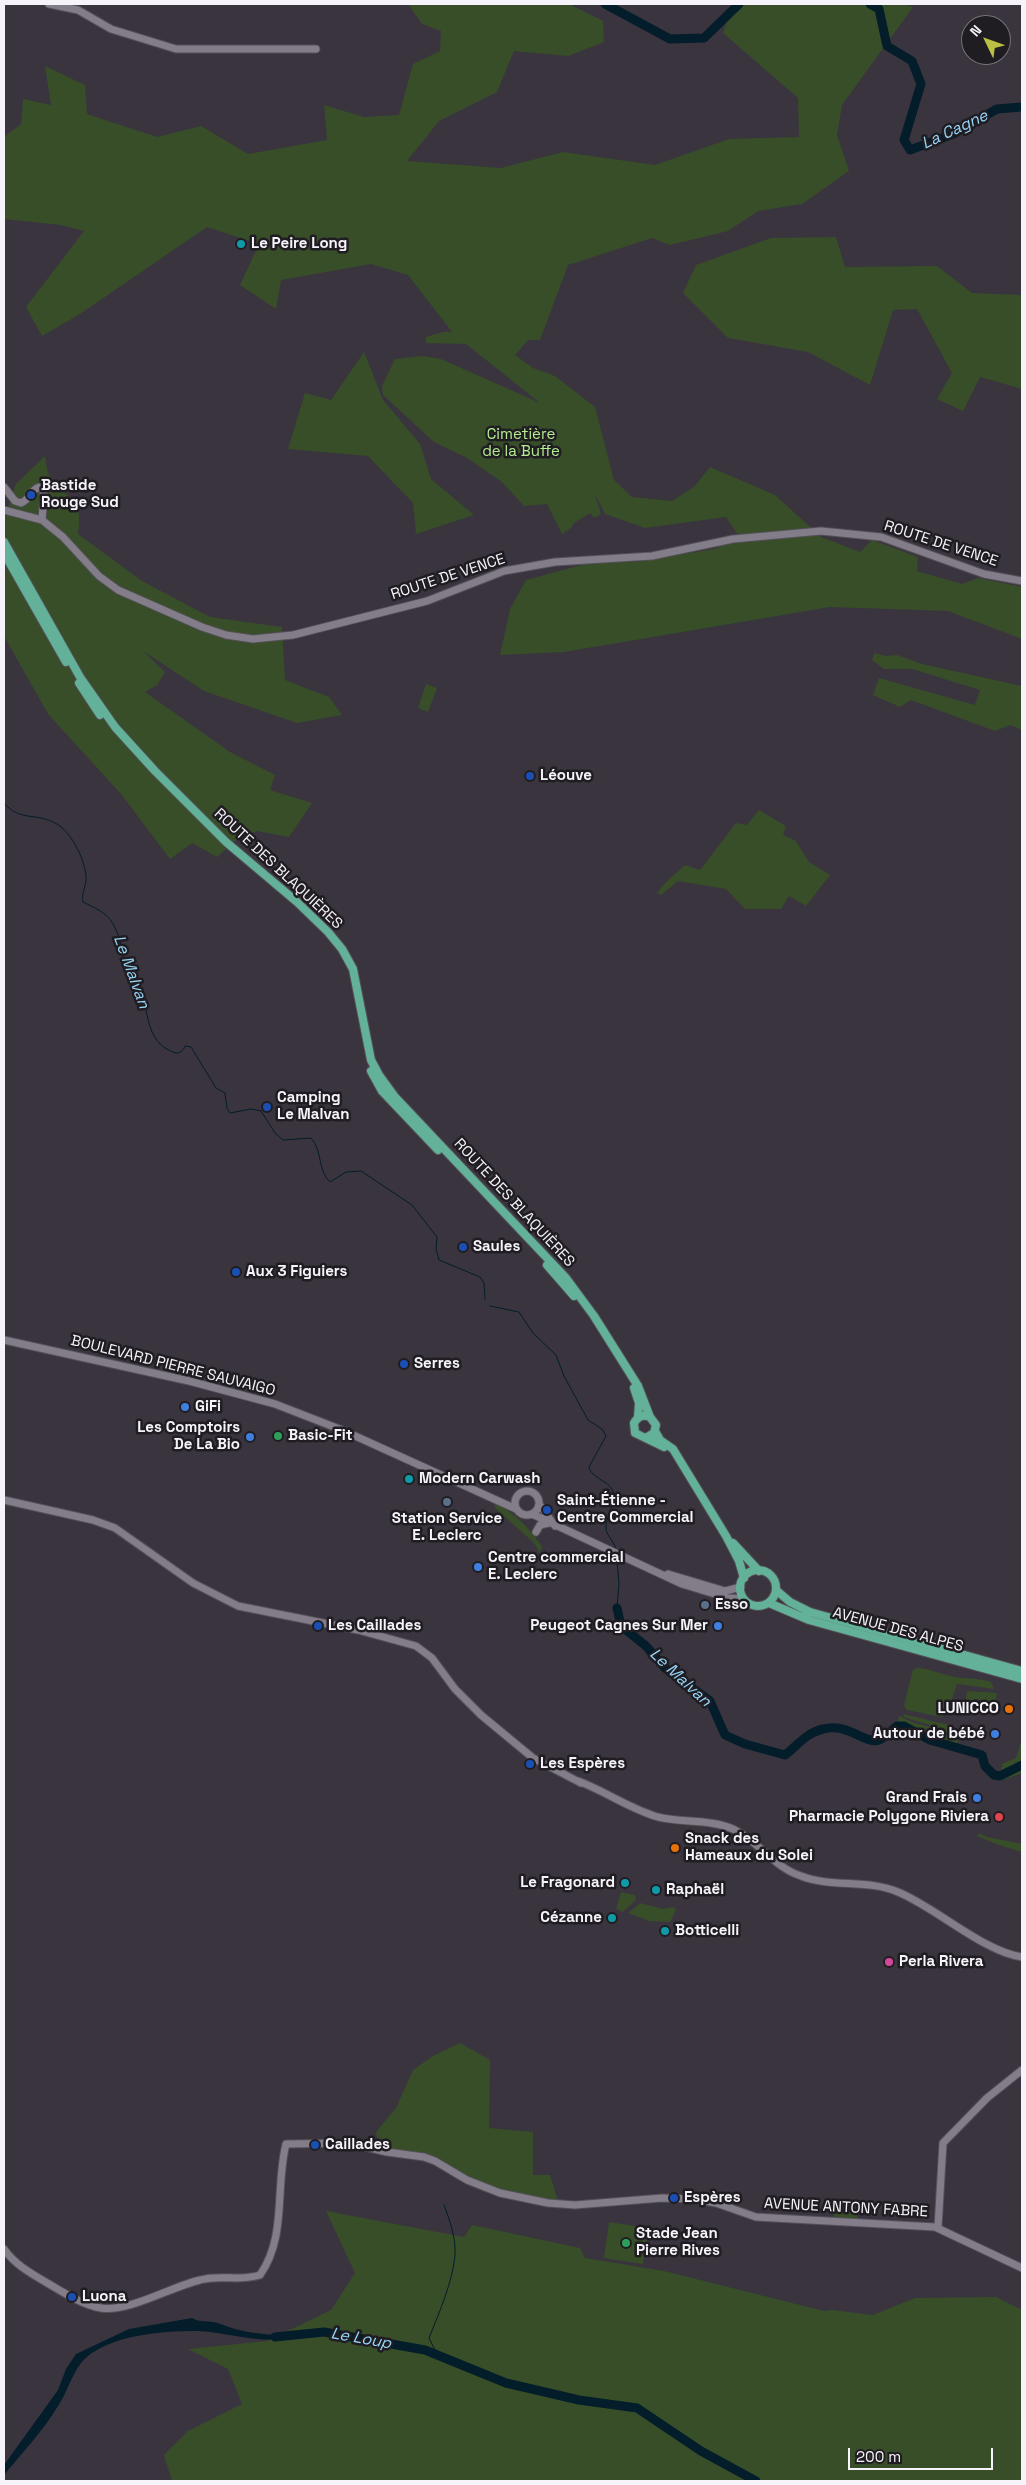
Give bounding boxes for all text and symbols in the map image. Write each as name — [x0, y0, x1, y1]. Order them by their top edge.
north arrow — [961, 15, 1011, 65]
text: N — [966, 21, 985, 40]
water label: La Cagne — [919, 106, 991, 154]
place label: Le Peire Long — [251, 235, 347, 253]
marker: Le Peire Long — [235, 238, 247, 250]
park label: Cimetière de la Buffe — [482, 426, 560, 461]
place label: Bastide Rouge Sud — [41, 477, 119, 512]
marker: Bastide Rouge Sud — [25, 489, 37, 501]
street label: ROUTE DE VENCE — [882, 517, 1000, 571]
street label: ROUTE DE VENCE — [389, 550, 507, 604]
place label: Léouve — [540, 767, 592, 785]
marker: Léouve — [524, 770, 536, 782]
street label: ROUTE DES BLAQUIÈRES — [210, 805, 346, 933]
water label: Le Malvan — [109, 933, 153, 1011]
place label: Camping Le Malvan — [277, 1089, 349, 1124]
marker: Camping Le Malvan — [261, 1101, 273, 1113]
street label: ROUTE DES BLAQUIÈRES — [450, 1135, 578, 1271]
place label: Saules — [473, 1238, 520, 1256]
marker: Saules — [457, 1241, 469, 1253]
place label: Aux 3 Figuiers — [246, 1263, 347, 1281]
marker: Aux 3 Figuiers — [230, 1266, 242, 1278]
street label: BOULEVARD PIERRE SAUVAIGO — [69, 1332, 277, 1400]
place label: Serres — [414, 1355, 460, 1373]
marker: Serres — [398, 1358, 410, 1370]
place label: GiFi — [195, 1398, 221, 1416]
marker: GiFi — [179, 1401, 191, 1413]
place label: Les Comptoirs De La Bio — [137, 1419, 240, 1454]
place label: Basic-Fit — [288, 1427, 353, 1445]
marker: Basic-Fit — [272, 1430, 284, 1442]
marker: Les Comptoirs De La Bio — [244, 1431, 256, 1443]
place label: Modern Carwash — [419, 1470, 540, 1488]
marker: Modern Carwash — [403, 1473, 415, 1485]
place label: Saint-Étienne - Centre Commercial — [557, 1492, 694, 1527]
marker: Station Service E. Leclerc — [441, 1496, 453, 1508]
marker: Saint-Étienne - Centre Commercial — [541, 1504, 553, 1516]
place label: Station Service E. Leclerc — [392, 1510, 502, 1545]
place label: Centre commercial E. Leclerc — [488, 1549, 624, 1584]
marker: Centre commercial E. Leclerc — [472, 1561, 484, 1573]
place label: Esso — [715, 1596, 748, 1614]
marker: Esso — [699, 1599, 711, 1611]
street label: AVENUE DES ALPES — [831, 1604, 965, 1656]
place label: Les Caillades — [328, 1617, 421, 1635]
place label: Peugeot Cagnes Sur Mer — [530, 1617, 708, 1635]
marker: Les Caillades — [312, 1620, 324, 1632]
marker: Peugeot Cagnes Sur Mer — [712, 1620, 724, 1632]
water label: Le Malvan — [645, 1645, 715, 1711]
place label: LUNICCO — [938, 1700, 999, 1718]
marker: LUNICCO — [1003, 1703, 1015, 1715]
place label: Autour de bébé — [873, 1725, 985, 1743]
marker: Autour de bébé — [989, 1728, 1001, 1740]
place label: Les Espères — [540, 1755, 625, 1773]
marker: Les Espères — [524, 1758, 536, 1770]
place label: Grand Frais — [886, 1789, 967, 1807]
marker: Grand Frais — [971, 1792, 983, 1804]
place label: Pharmacie Polygone Riviera — [789, 1808, 989, 1826]
marker: Pharmacie Polygone Riviera — [993, 1811, 1005, 1823]
place label: Snack des Hameaux du Solei — [685, 1830, 813, 1865]
marker: Snack des Hameaux du Solei — [669, 1842, 681, 1854]
place label: Le Fragonard — [520, 1874, 615, 1892]
marker: Le Fragonard — [619, 1877, 631, 1889]
place label: Raphaël — [666, 1881, 724, 1899]
marker: Raphaël — [650, 1884, 662, 1896]
place label: Cézanne — [540, 1909, 602, 1927]
marker: Cézanne — [606, 1912, 618, 1924]
place label: Botticelli — [675, 1922, 739, 1940]
marker: Botticelli — [659, 1925, 671, 1937]
place label: Perla Rivera — [899, 1953, 984, 1971]
marker: Perla Rivera — [883, 1956, 895, 1968]
place label: Caillades — [325, 2136, 390, 2154]
marker: Caillades — [309, 2139, 321, 2151]
place label: Espères — [684, 2189, 741, 2207]
marker: Espères — [668, 2192, 680, 2204]
street label: AVENUE ANTONY FABRE — [764, 2195, 928, 2221]
place label: Stade Jean Pierre Rives — [636, 2225, 720, 2260]
marker: Stade Jean Pierre Rives — [620, 2237, 632, 2249]
place label: Luona — [82, 2288, 126, 2306]
marker: Luona — [66, 2291, 78, 2303]
water label: Le Loup — [329, 2324, 393, 2354]
scale bar — [851, 2438, 996, 2470]
text: 200 m — [856, 2447, 901, 2466]

